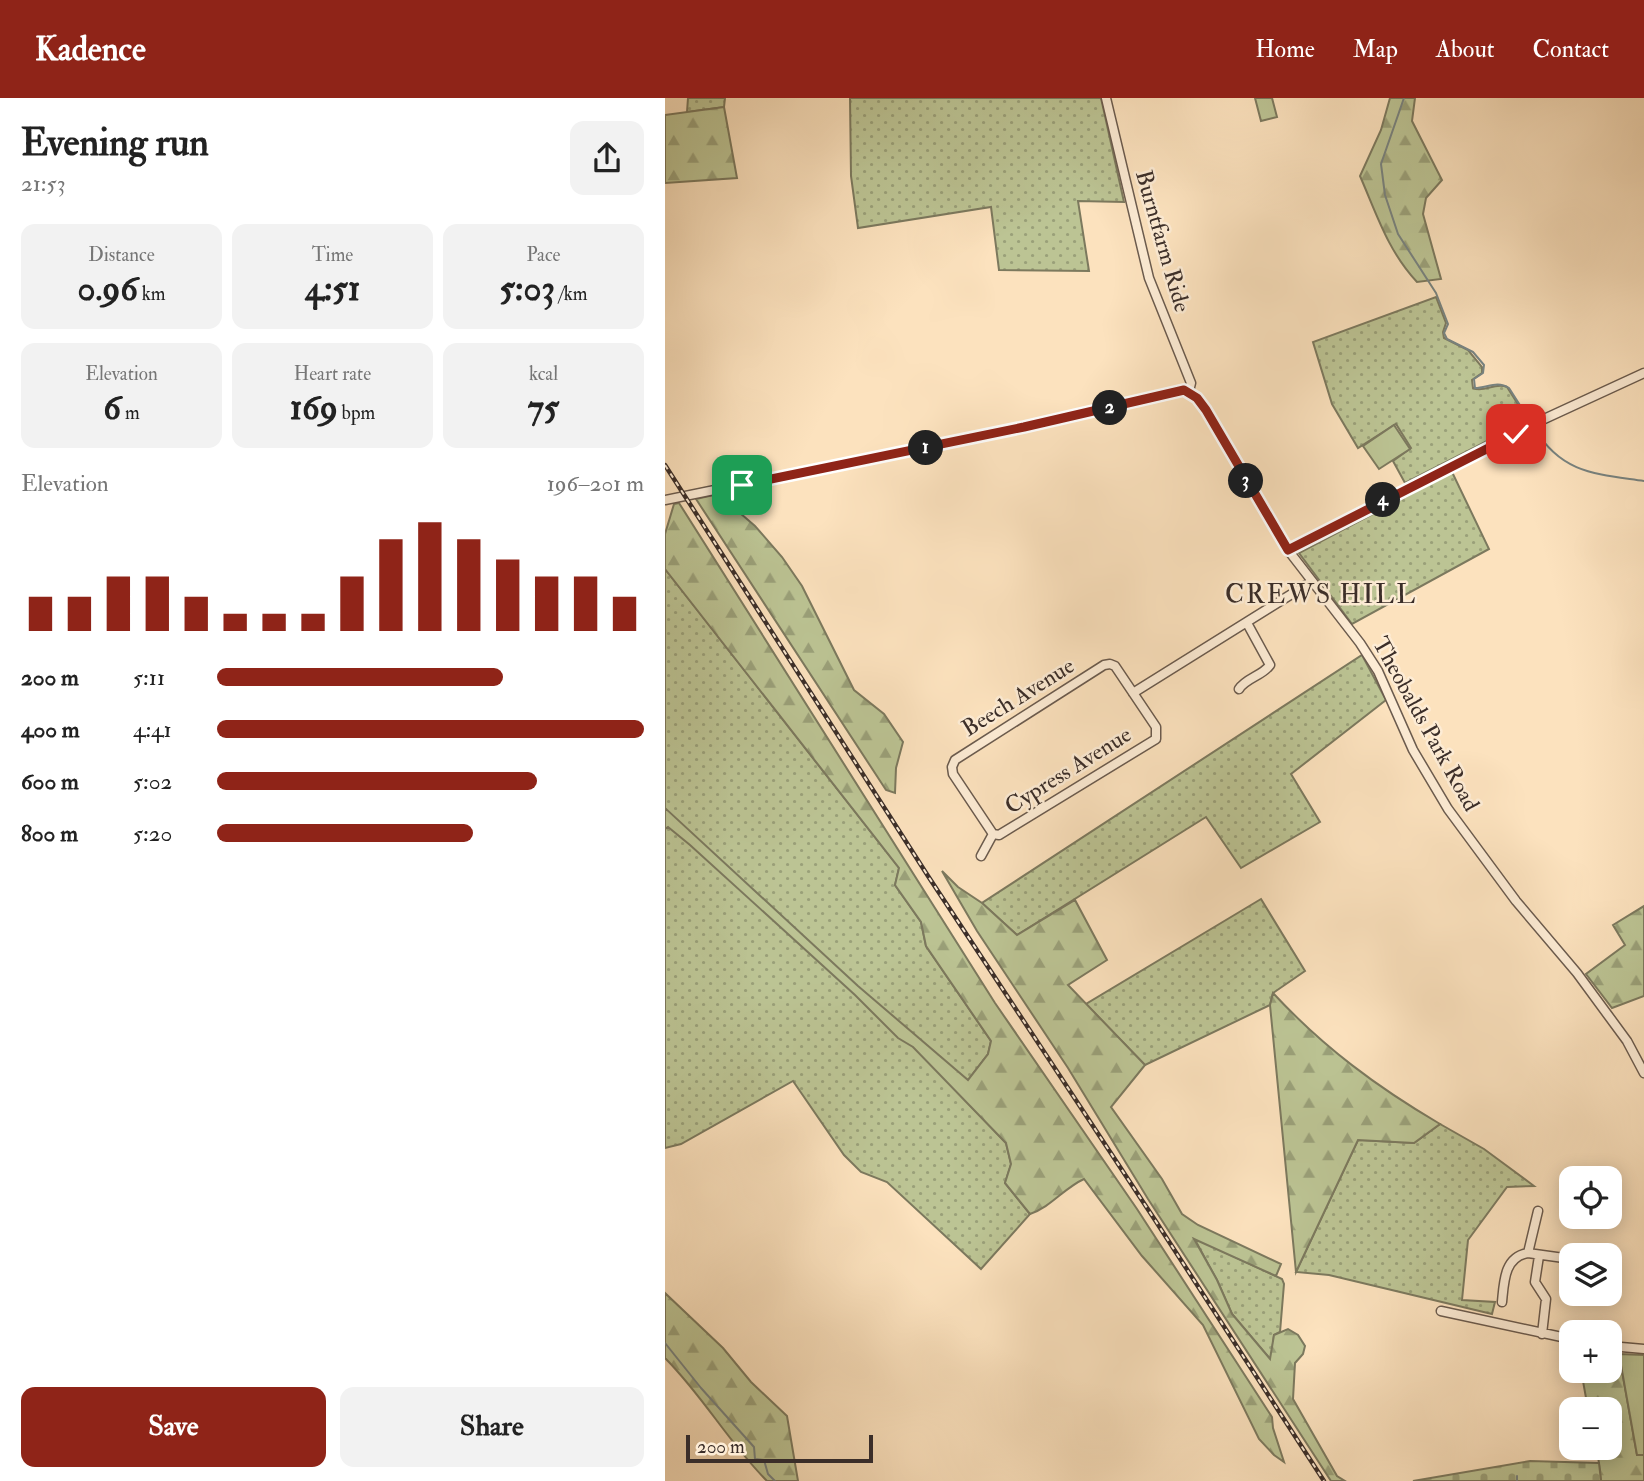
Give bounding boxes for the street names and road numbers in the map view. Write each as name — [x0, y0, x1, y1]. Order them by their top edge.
street label: Burntfarm Ride — [1129, 167, 1197, 316]
street label: Theobalds Park Road — [1366, 632, 1486, 816]
street label: Beech Avenue — [956, 651, 1080, 743]
street label: Cypress Avenue — [999, 719, 1137, 821]

